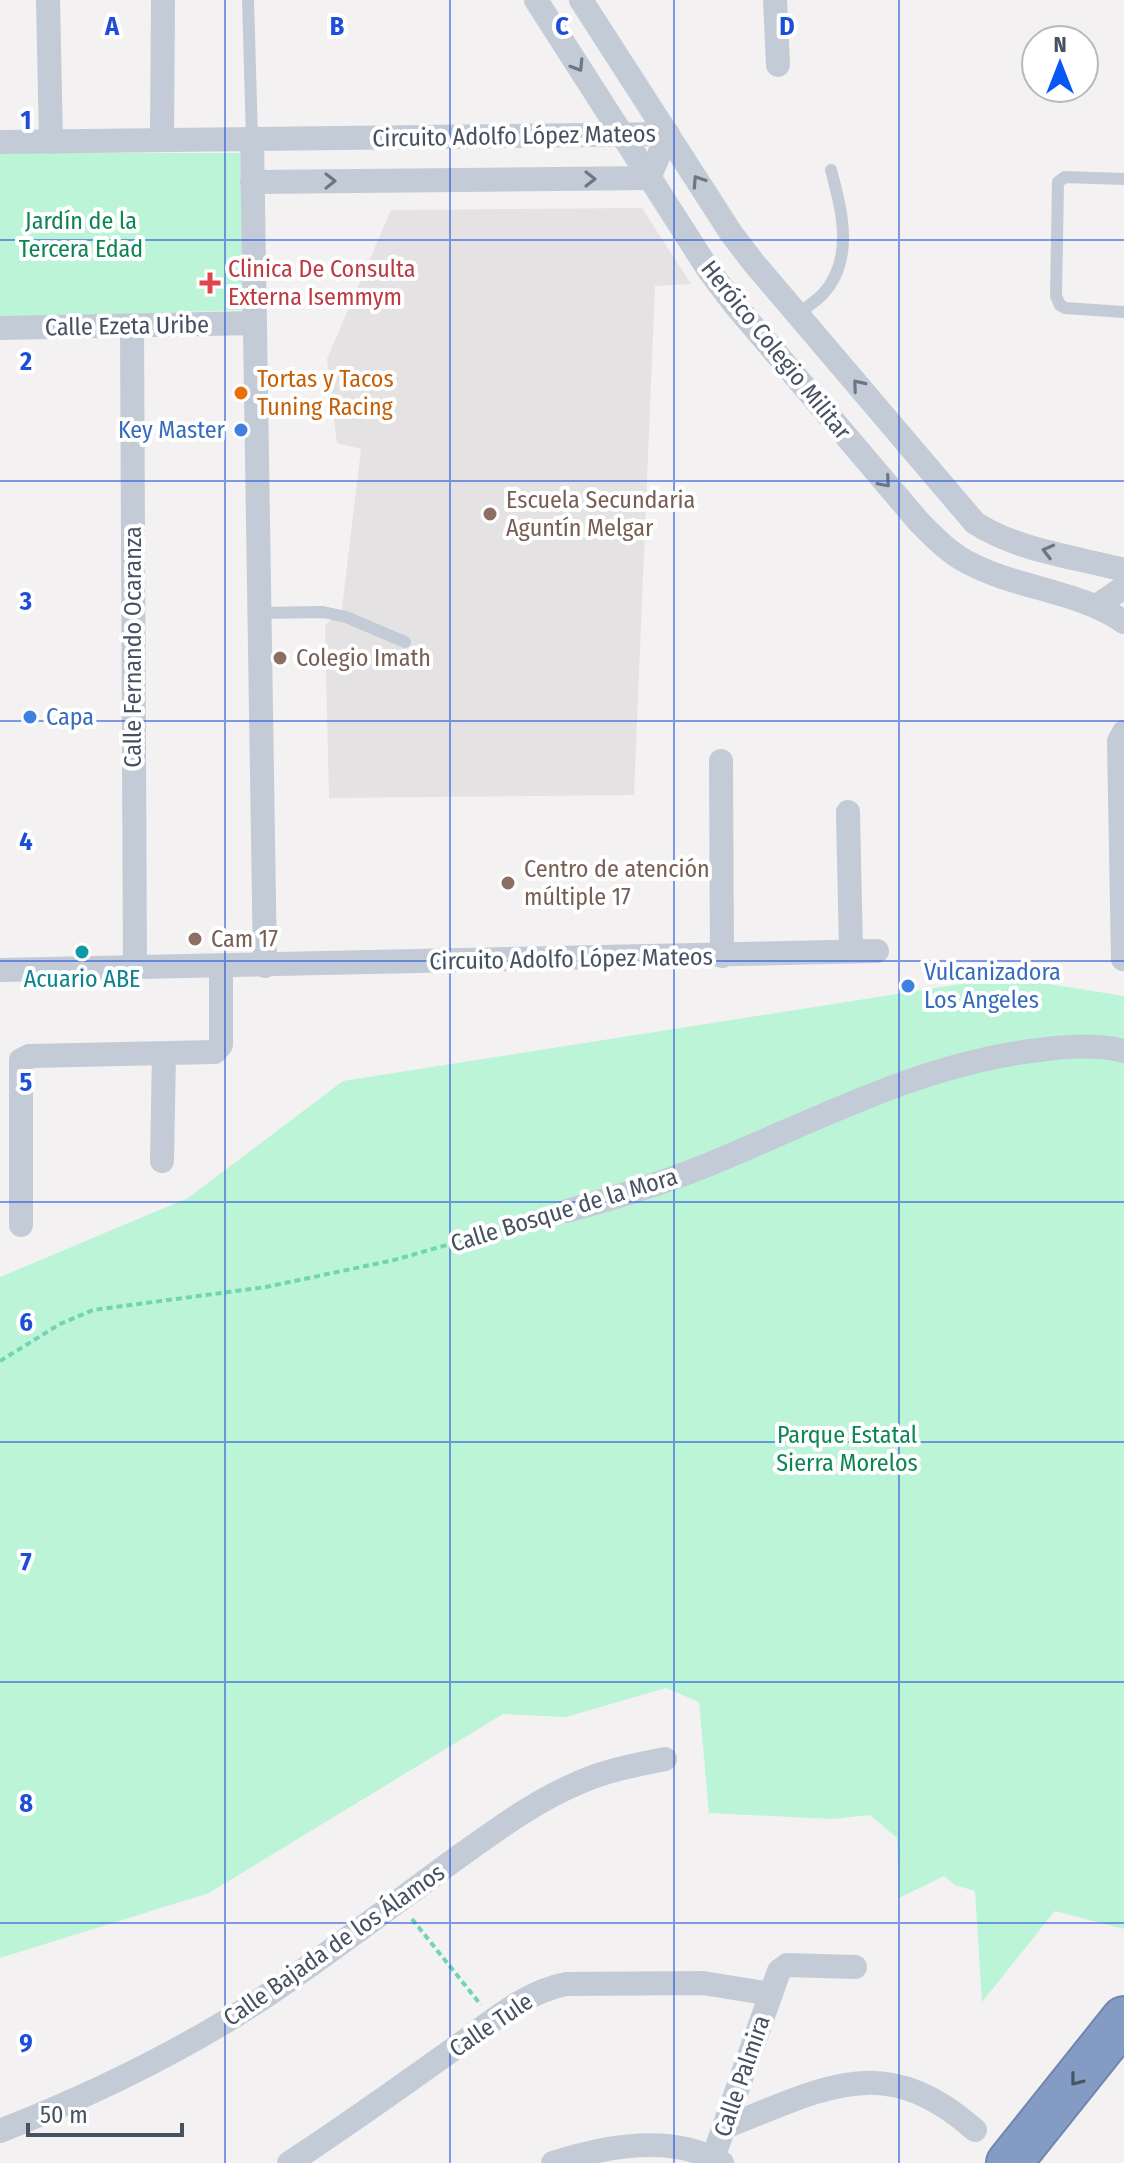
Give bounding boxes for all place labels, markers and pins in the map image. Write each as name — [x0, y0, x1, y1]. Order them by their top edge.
place label: Clinica De Consulta Externa Isemmym — [228, 255, 415, 311]
marker: Clinica De Consulta Externa Isemmym — [199, 272, 221, 294]
place label: Tortas y Tacos Tuning Racing — [257, 365, 394, 421]
marker: Tortas y Tacos Tuning Racing — [232, 384, 250, 402]
place label: Key Master — [118, 416, 226, 444]
marker: Key Master — [232, 421, 250, 439]
place label: Escuela Secundaria Aguntín Melgar — [506, 486, 695, 542]
marker: Escuela Secundaria Aguntín Melgar — [481, 505, 499, 523]
place label: Colegio Imath — [296, 644, 431, 672]
marker: Colegio Imath — [271, 649, 289, 667]
place label: Capa — [46, 703, 94, 731]
marker: Capa — [21, 708, 39, 726]
place label: Centro de atención múltiple 17 — [524, 855, 710, 911]
marker: Centro de atención múltiple 17 — [499, 874, 517, 892]
place label: Cam 17 — [211, 925, 278, 953]
marker: Cam 17 — [186, 930, 204, 948]
marker: Acuario ABE — [73, 943, 91, 961]
place label: Vulcanizadora Los Angeles — [924, 958, 1061, 1014]
place label: Acuario ABE — [24, 965, 140, 993]
marker: Vulcanizadora Los Angeles — [899, 977, 917, 995]

